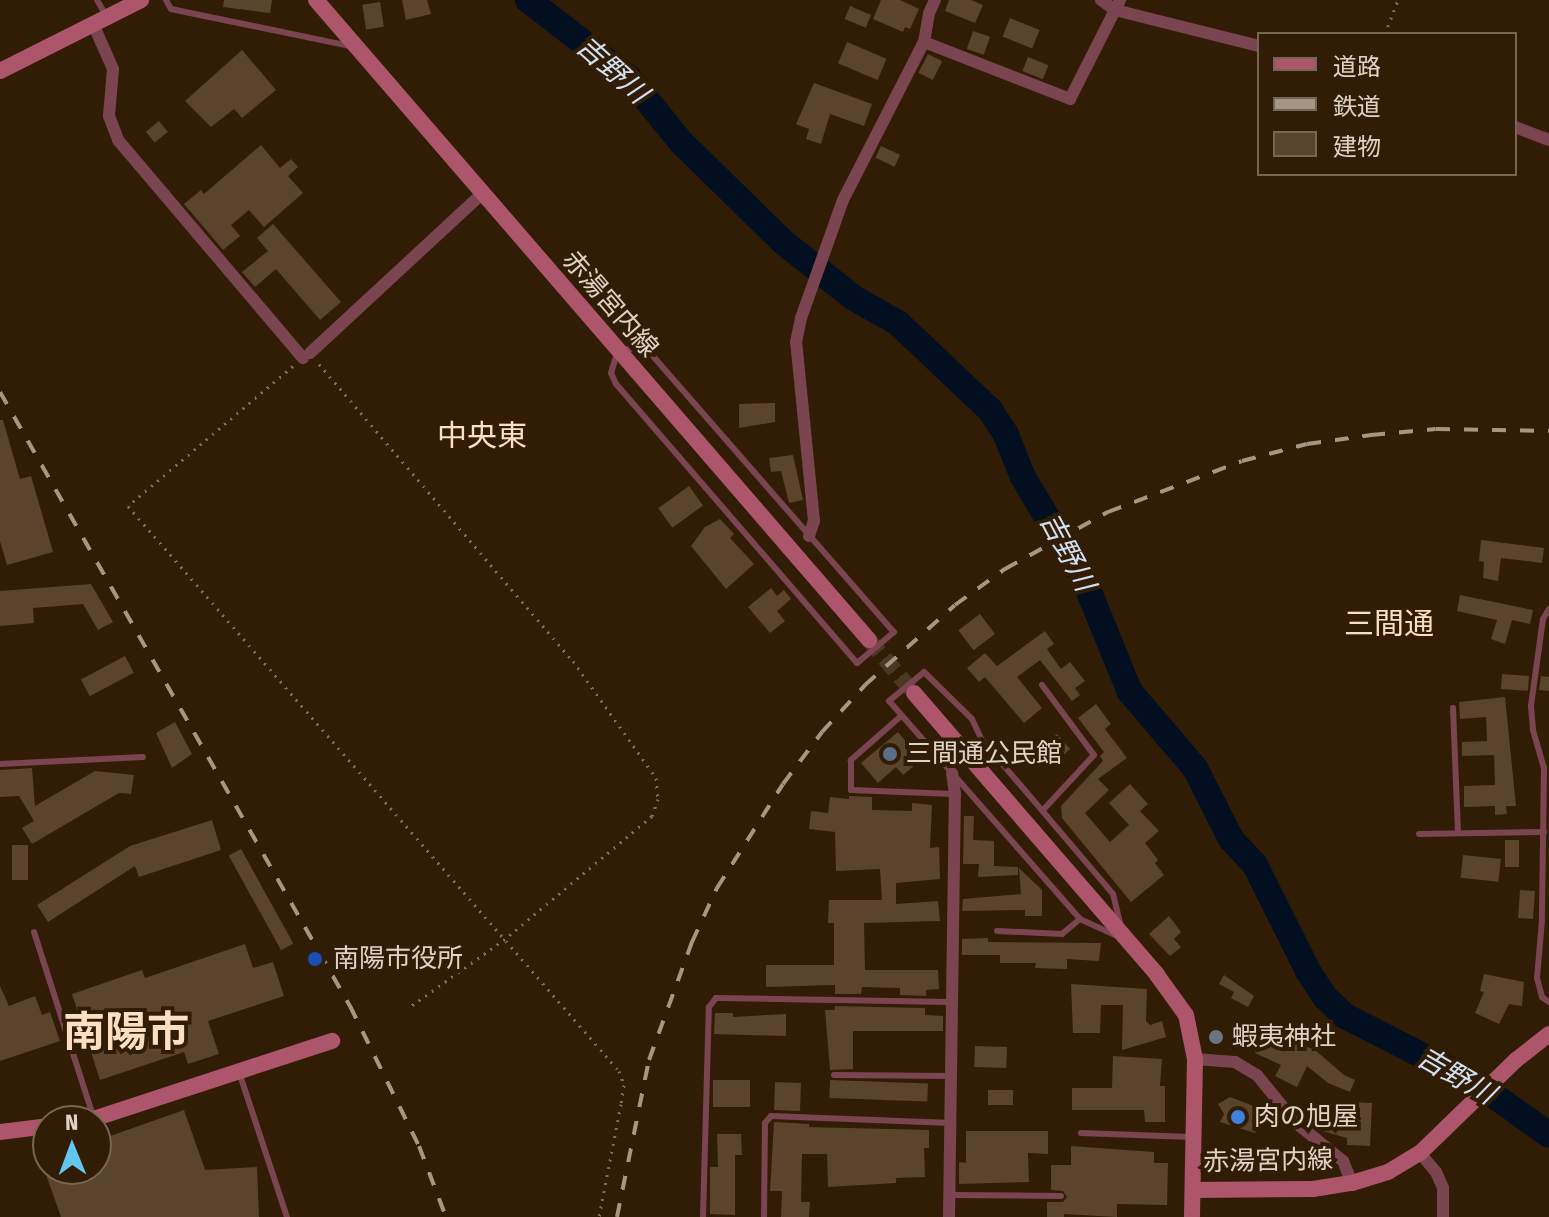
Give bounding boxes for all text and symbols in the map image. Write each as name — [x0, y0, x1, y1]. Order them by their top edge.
water label: 吉野川 — [570, 29, 654, 111]
legend — [1257, 32, 1517, 176]
text: 道路 — [1333, 53, 1381, 81]
text: 鉄道 — [1333, 93, 1381, 121]
text: 建物 — [1333, 133, 1381, 161]
street label: 赤湯宮内線 — [556, 245, 664, 363]
district label: 中央東 — [437, 418, 527, 454]
water label: 吉野川 — [1032, 507, 1102, 597]
district label: 三間通 — [1344, 606, 1434, 642]
place label: 三間通公民館 — [906, 738, 1062, 770]
marker: 三間通公民館 — [881, 745, 899, 763]
place label: 南陽市役所 — [333, 943, 463, 975]
marker: 南陽市役所 — [304, 948, 326, 970]
district label: 南陽市 — [63, 1007, 189, 1057]
place label: 蝦夷神社 — [1232, 1021, 1336, 1053]
marker: 蝦夷神社 — [1207, 1028, 1225, 1046]
water label: 吉野川 — [1411, 1040, 1501, 1112]
place label: 肉の旭屋 — [1254, 1101, 1358, 1133]
north arrow — [32, 1105, 112, 1185]
marker: 肉の旭屋 — [1229, 1108, 1247, 1126]
text: N — [65, 1109, 78, 1136]
street label: 赤湯宮内線 — [1203, 1144, 1333, 1178]

